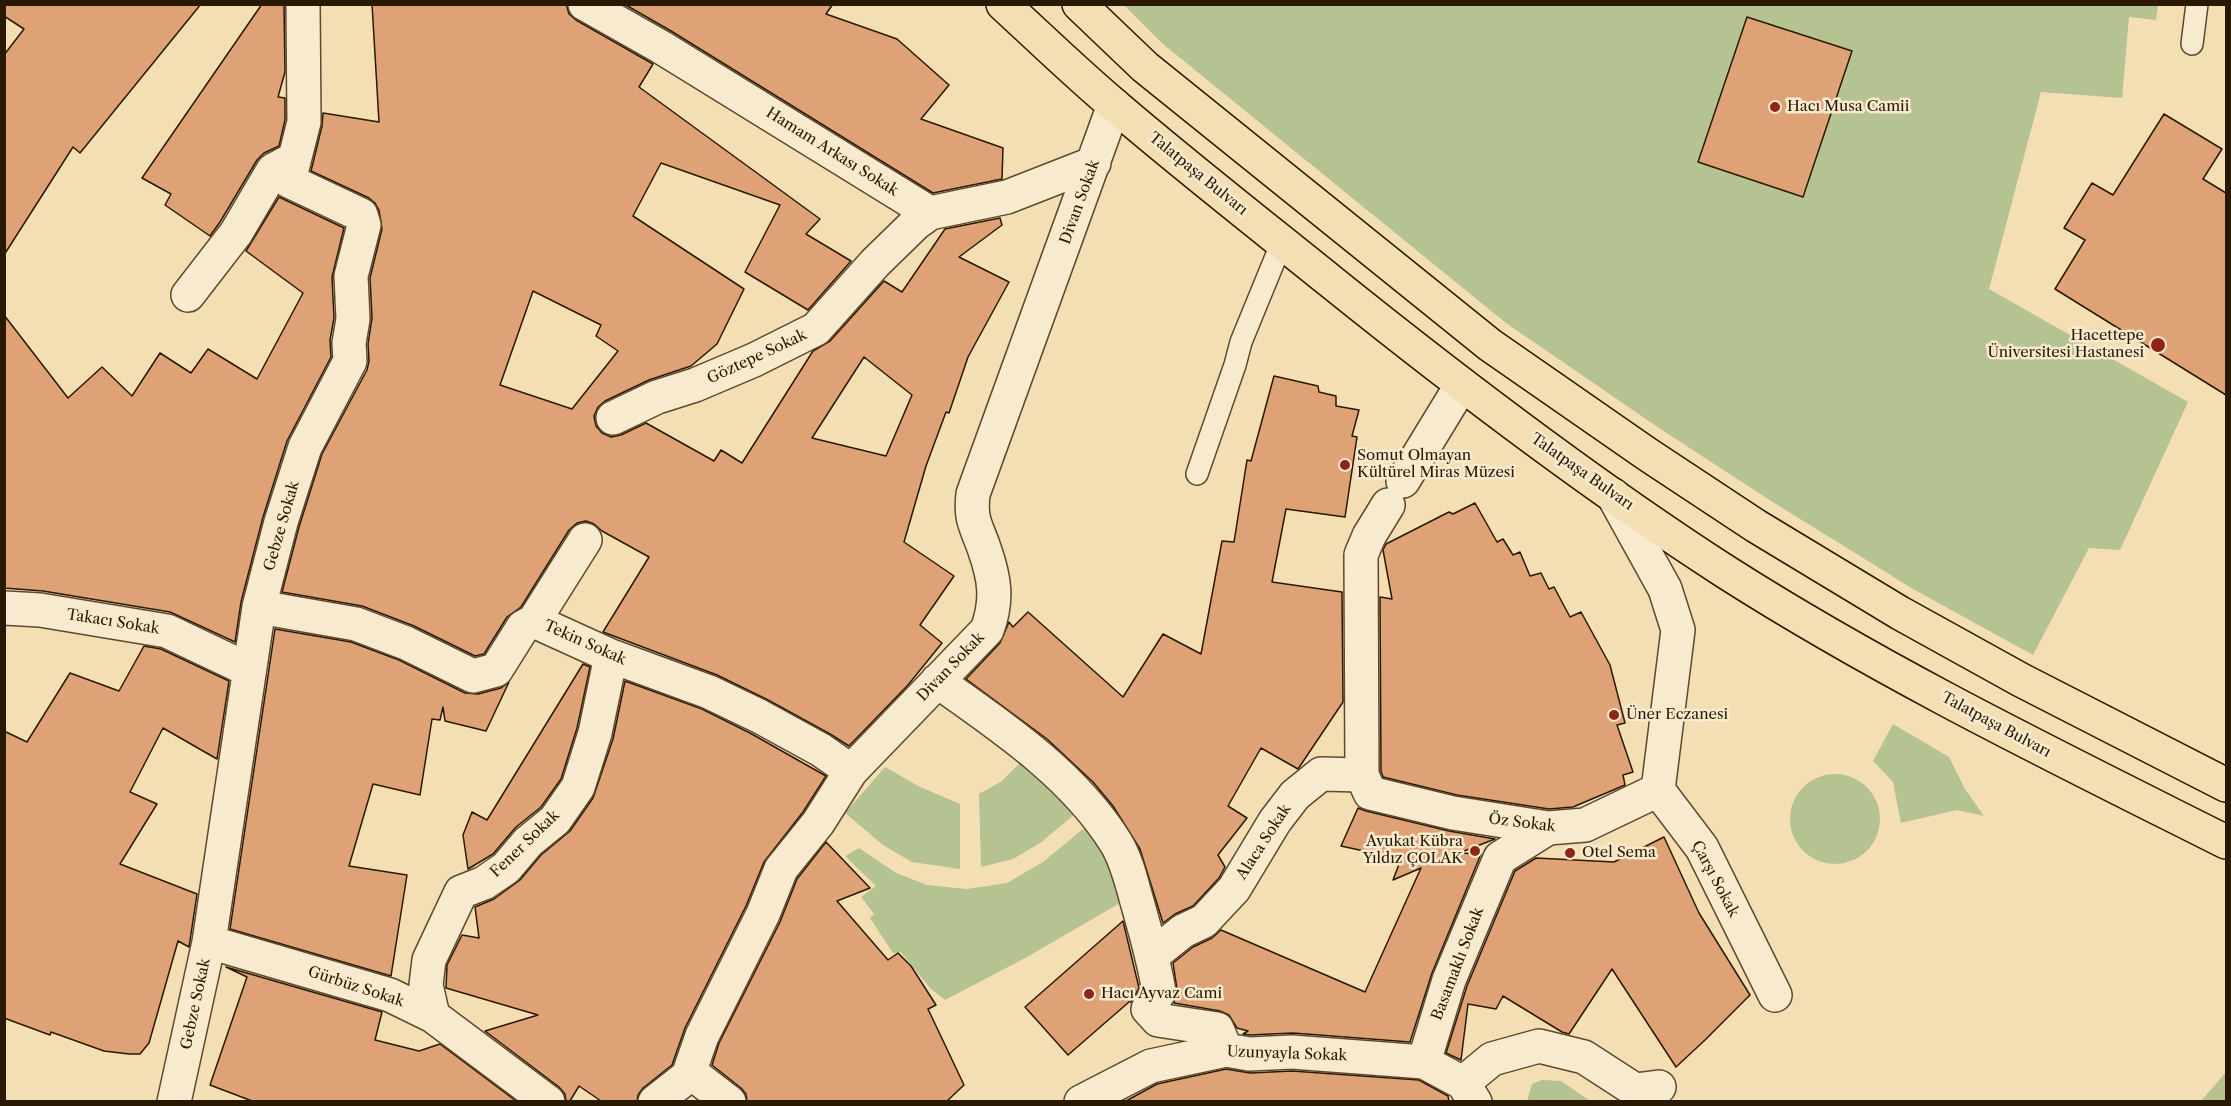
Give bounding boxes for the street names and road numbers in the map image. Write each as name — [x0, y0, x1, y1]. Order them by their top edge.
street label: Hamam Arkası Sokak — [763, 104, 901, 200]
street label: Talatpaşa Bulvarı — [1145, 129, 1251, 219]
street label: Divan Sokak — [1056, 157, 1104, 247]
street label: Göztepe Sokak — [704, 326, 810, 388]
street label: Talatpaşa Bulvarı — [1527, 430, 1637, 514]
street label: Gebze Sokak — [261, 479, 303, 573]
street label: Takacı Sokak — [65, 606, 161, 638]
street label: Tekin Sokak — [541, 617, 629, 669]
street label: Divan Sokak — [914, 629, 988, 705]
street label: Talatpaşa Bulvarı — [1938, 689, 2054, 761]
street label: Alaca Sokak — [1233, 801, 1295, 883]
street label: Fener Sokak — [487, 807, 563, 881]
street label: Öz Sokak — [1487, 810, 1557, 836]
street label: Çarşı Sokak — [1687, 838, 1743, 920]
street label: Basamaklı Sokak — [1428, 905, 1488, 1023]
street label: Gebze Sokak — [178, 957, 214, 1051]
street label: Gürbüz Sokak — [306, 963, 406, 1011]
street label: Uzunyayla Sokak — [1227, 1043, 1347, 1065]

